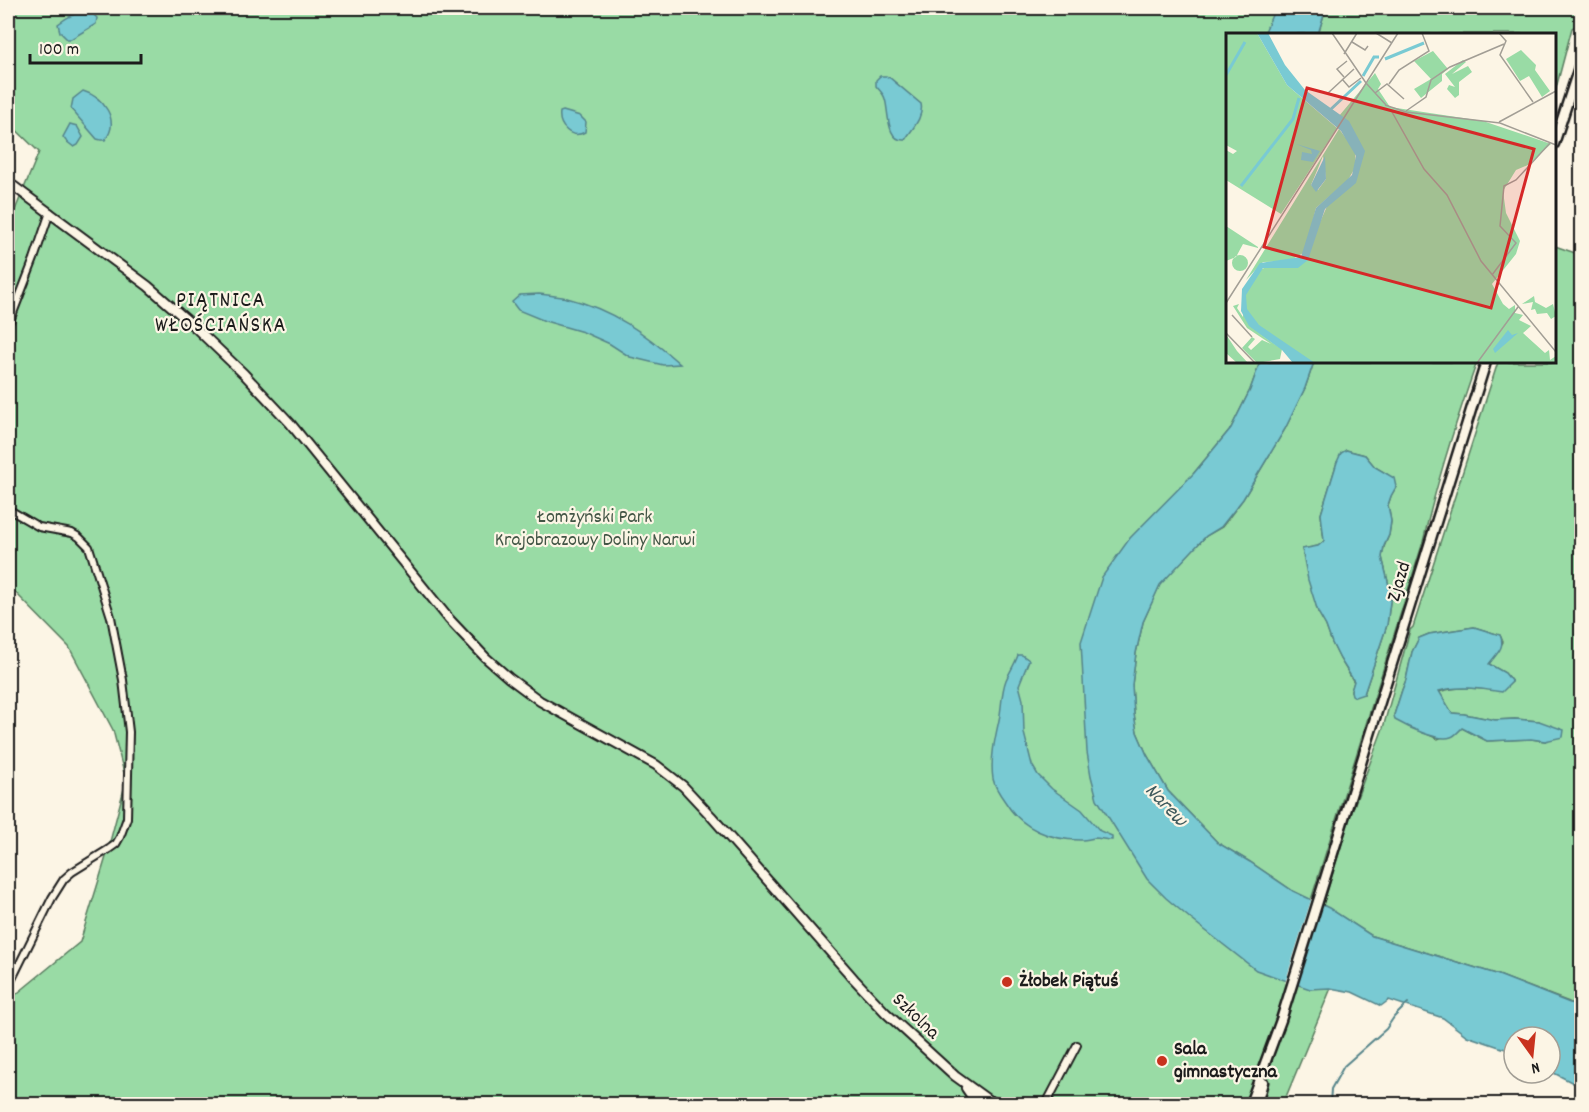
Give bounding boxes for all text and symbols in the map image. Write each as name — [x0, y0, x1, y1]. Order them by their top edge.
scale bar — [30, 27, 141, 65]
inset map — [1226, 33, 1556, 363]
text: 100 m — [39, 38, 79, 63]
district label: PIĄTNICA WŁOŚCIAŃSKA — [155, 286, 287, 342]
park label: Łomżyński Park Krajobrazowy Doliny Narwi — [495, 504, 696, 555]
street label: Zjazd — [1381, 559, 1419, 605]
water label: Narew — [1137, 777, 1194, 836]
place label: Żłobek Piątuś — [1019, 968, 1119, 996]
marker: Żłobek Piątuś — [1000, 975, 1014, 989]
street label: Szkolna — [885, 987, 946, 1047]
north arrow — [1502, 1025, 1562, 1085]
place label: Sala gimnastyczna — [1174, 1036, 1278, 1087]
marker: Sala gimnastyczna — [1155, 1054, 1169, 1068]
text: N — [1528, 1055, 1542, 1079]

